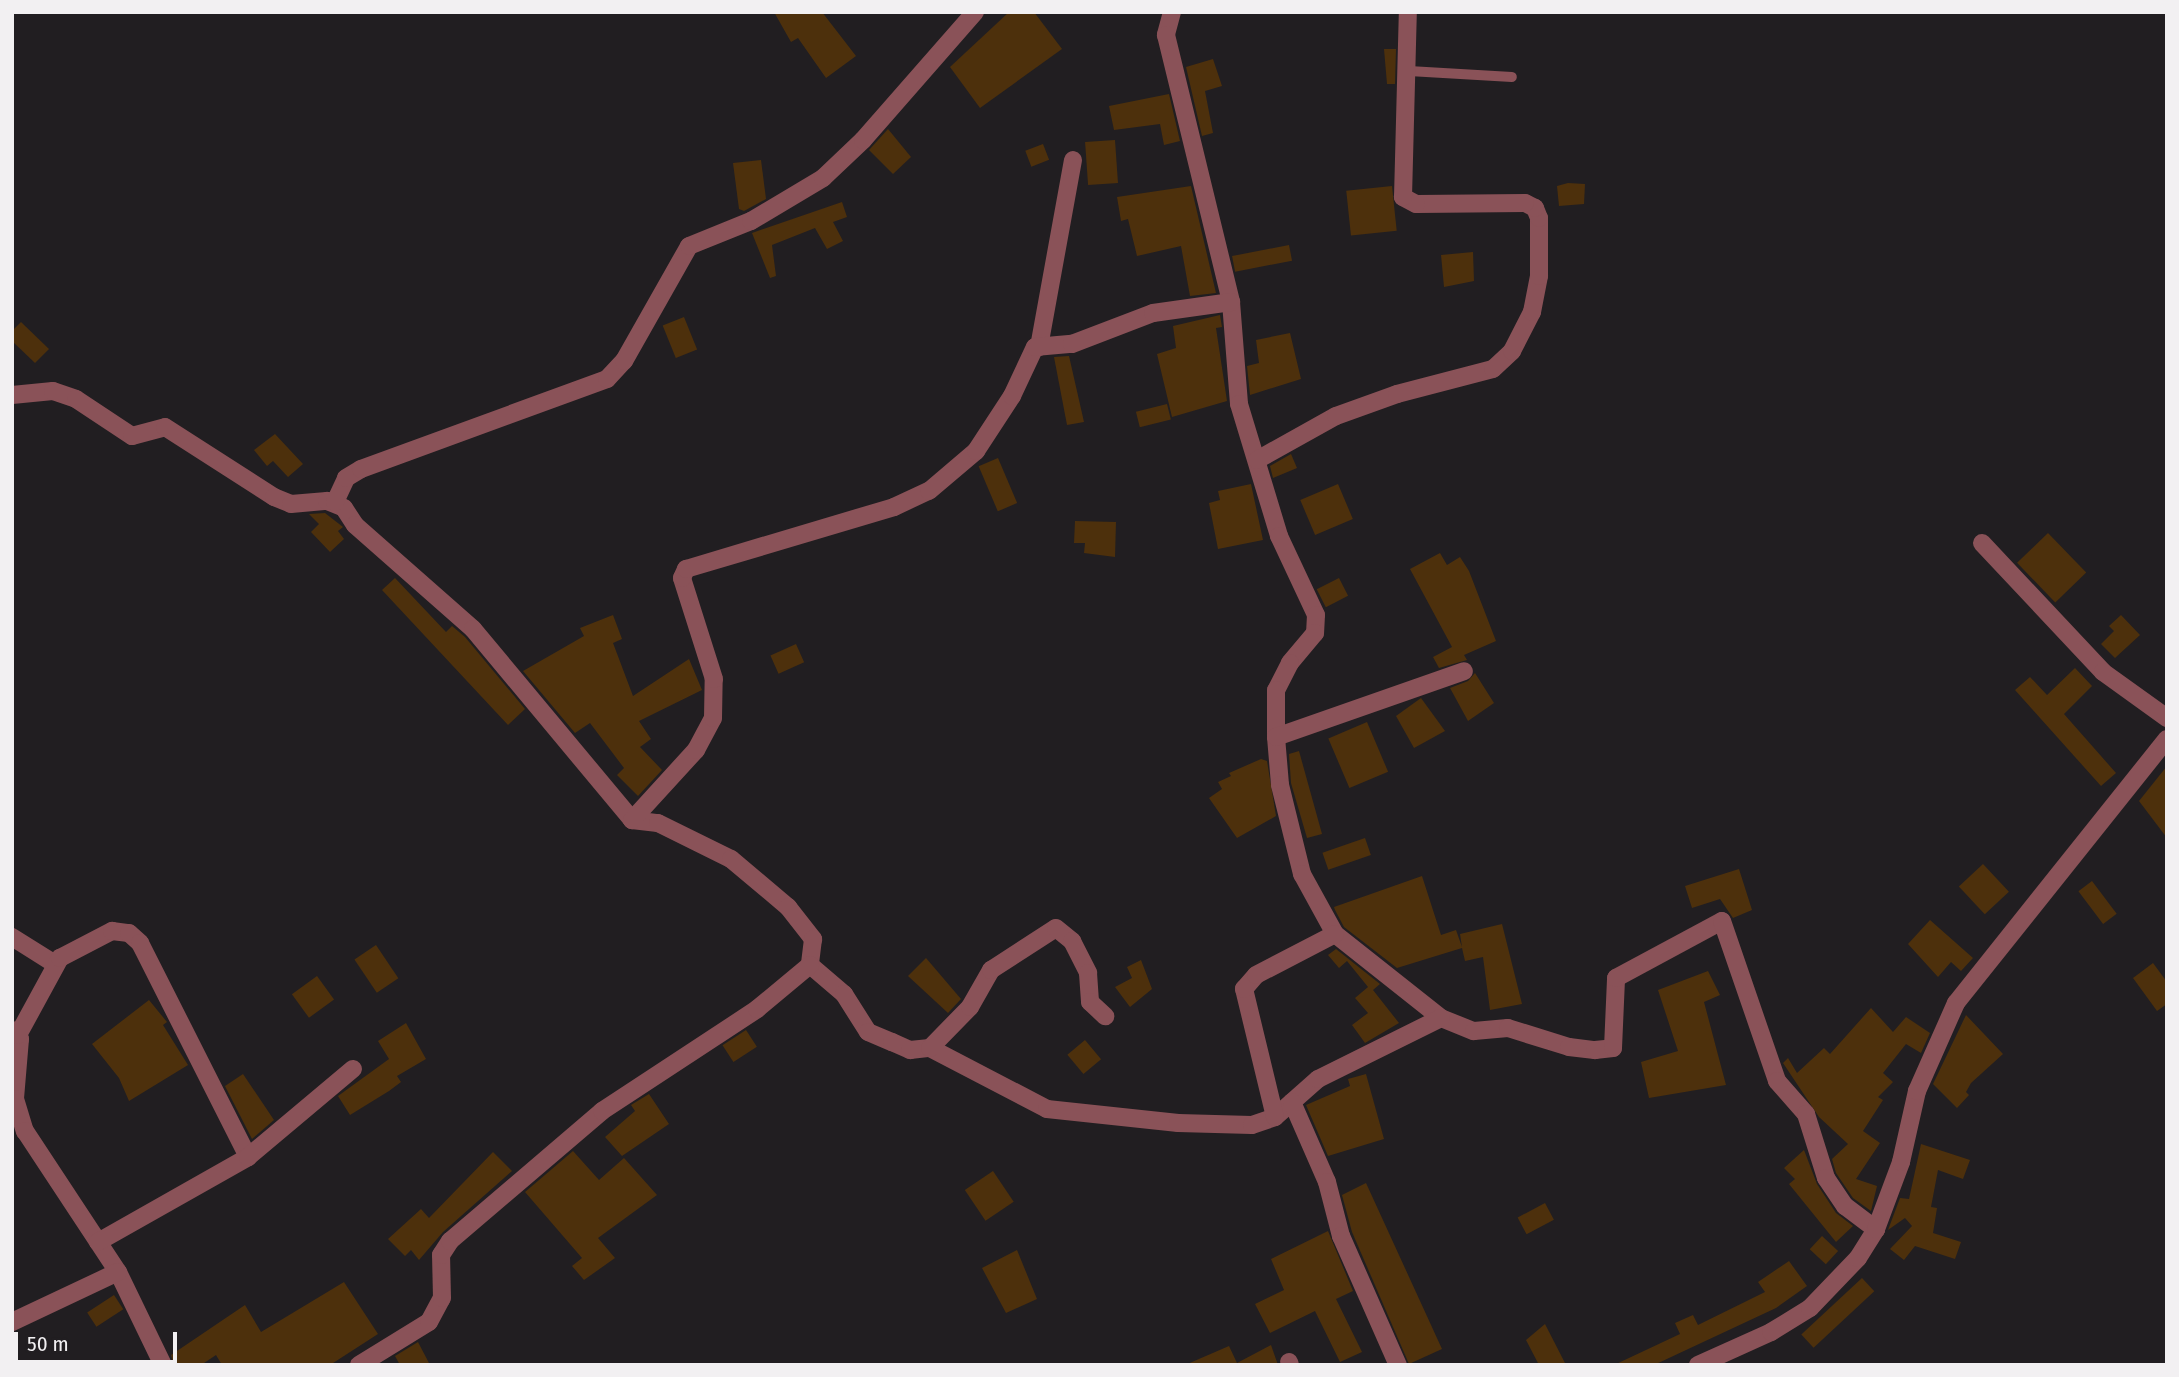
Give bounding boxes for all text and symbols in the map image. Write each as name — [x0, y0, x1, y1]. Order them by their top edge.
scale bar — [18, 1318, 180, 1362]
text: 50 m — [27, 1331, 69, 1357]

